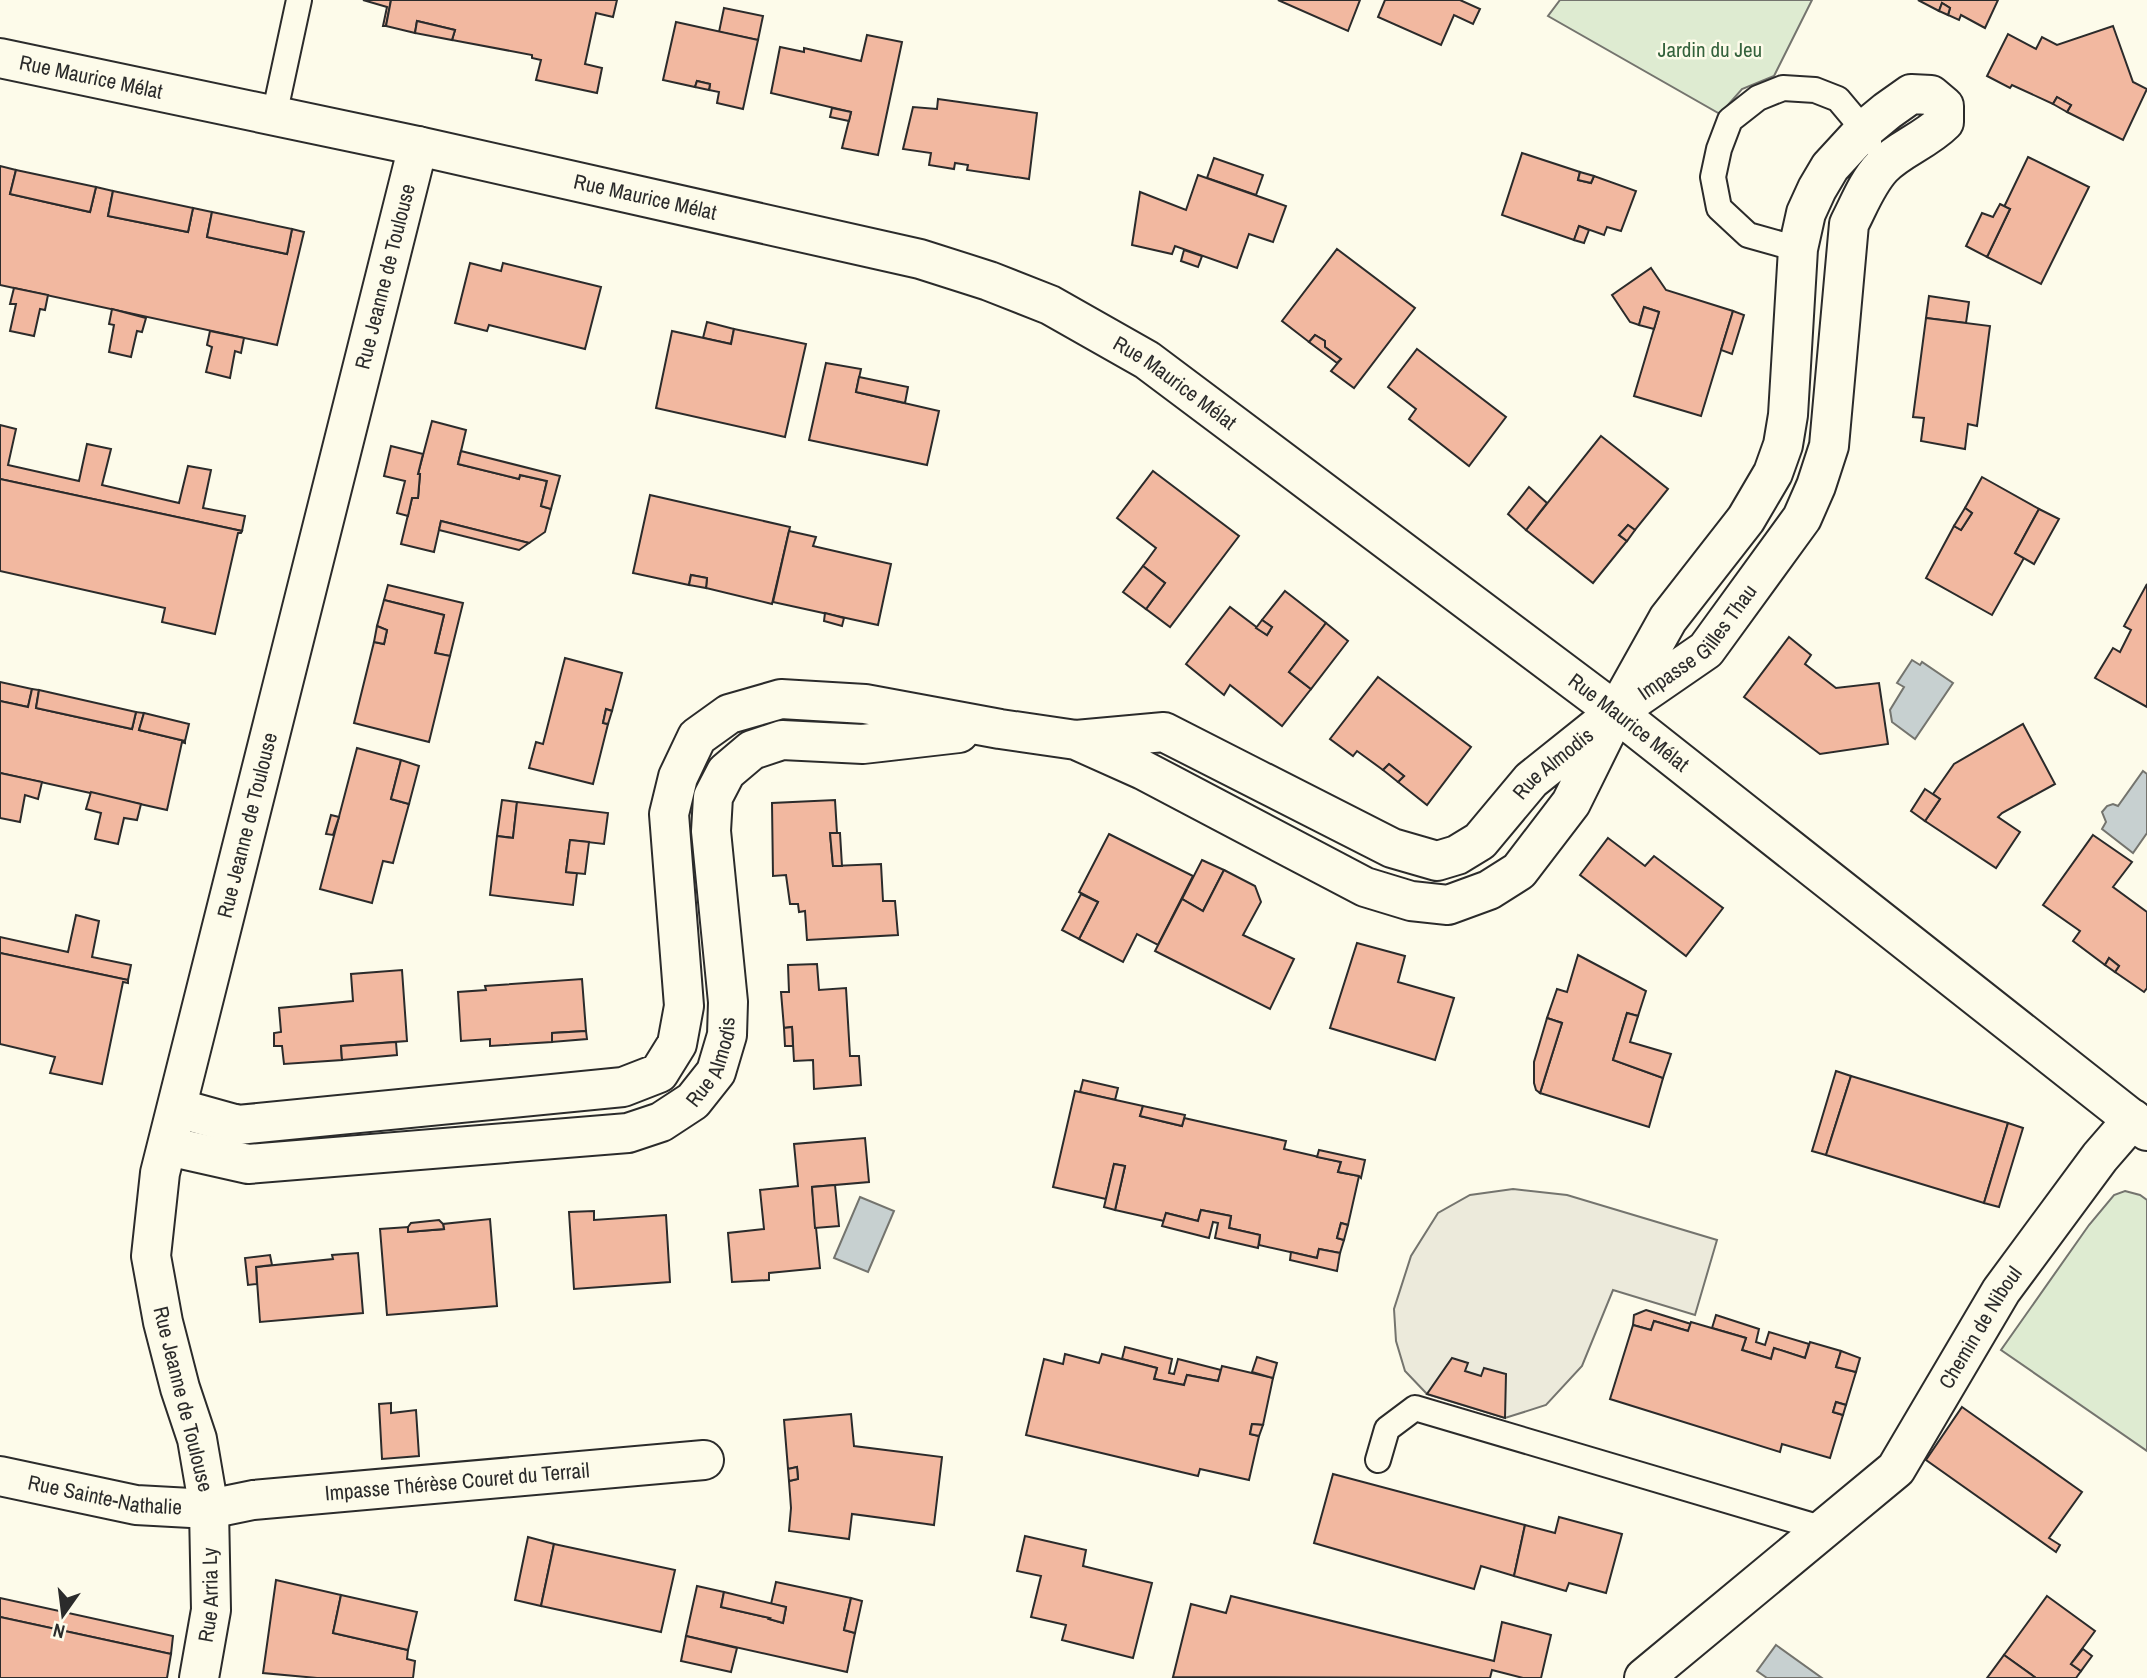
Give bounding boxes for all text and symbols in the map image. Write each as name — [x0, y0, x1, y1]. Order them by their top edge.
park label: Jardin du Jeu — [1658, 35, 1762, 64]
street label: Rue Maurice Mélat — [17, 47, 166, 106]
street label: Rue Maurice Mélat — [571, 167, 720, 227]
street label: Rue Jeanne de Toulouse — [347, 180, 422, 372]
street label: Rue Maurice Mélat — [1108, 329, 1243, 436]
street label: Impasse Gilles Thau — [1632, 578, 1763, 707]
street label: Rue Maurice Mélat — [1563, 666, 1695, 778]
street label: Rue Almodis — [1506, 721, 1599, 805]
street label: Rue Jeanne de Toulouse — [210, 729, 284, 921]
street label: Rue Almodis — [679, 1017, 742, 1113]
street label: Chemin de Niboul — [1931, 1260, 2029, 1394]
street label: Rue Jeanne de Toulouse — [146, 1303, 221, 1495]
street label: Impasse Thérèse Couret du Terrail — [323, 1455, 591, 1508]
street label: Rue Sainte-Nathalie — [25, 1467, 183, 1521]
street label: Rue Arria Ly — [191, 1547, 225, 1645]
north arrow — [28, 1580, 98, 1650]
text: N — [50, 1618, 67, 1645]

